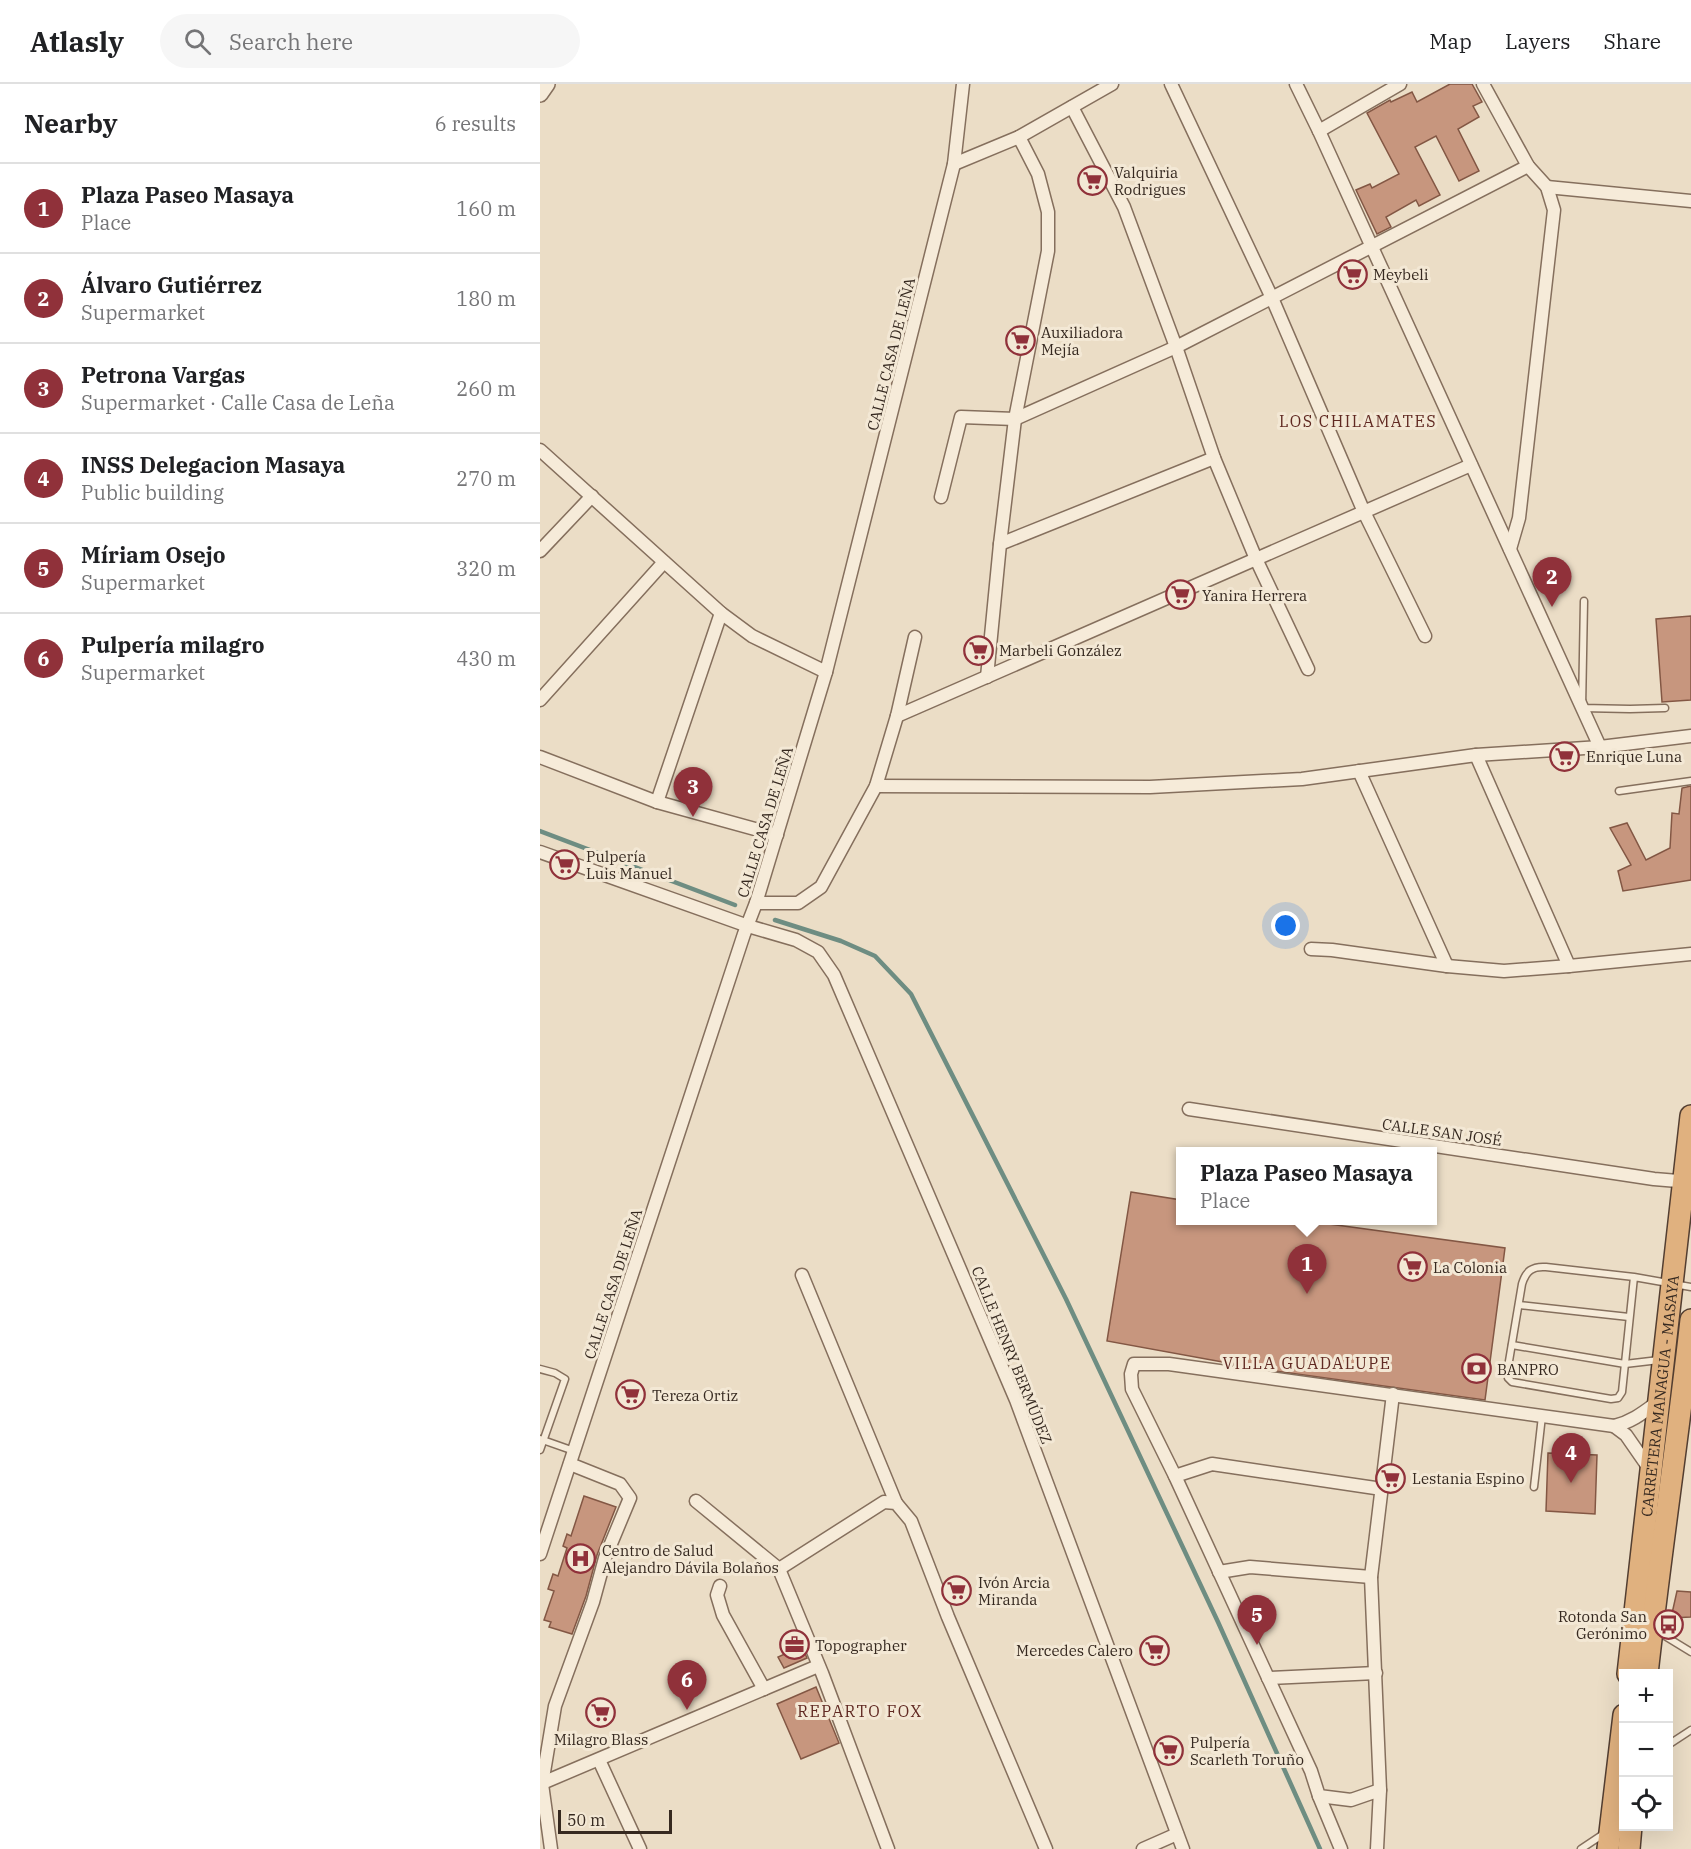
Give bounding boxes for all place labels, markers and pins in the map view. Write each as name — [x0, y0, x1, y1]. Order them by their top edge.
place label: Valquiria Rodrigues — [1114, 163, 1186, 199]
supermarket icon: Valquiria Rodrigues — [1077, 165, 1109, 197]
supermarket icon: Meybeli — [1336, 258, 1368, 290]
place label: Meybeli — [1373, 265, 1429, 284]
place label: Auxiliadora Mejía — [1041, 323, 1123, 359]
supermarket icon: Auxiliadora Mejía — [1004, 325, 1036, 357]
pin: 2 — [1532, 558, 1572, 607]
supermarket icon: Yanira Herrera — [1165, 579, 1197, 611]
place label: Yanira Herrera — [1202, 586, 1307, 605]
supermarket icon: Marbeli González — [962, 634, 994, 666]
place label: Marbeli González — [999, 641, 1122, 660]
supermarket icon: Enrique Luna — [1549, 740, 1581, 772]
place label: Enrique Luna — [1586, 747, 1682, 766]
pin: 3 — [674, 768, 712, 817]
place label: Pulpería Luis Manuel — [586, 847, 672, 883]
supermarket icon: Pulpería Luis Manuel — [549, 849, 581, 881]
pin: 1 — [1288, 1244, 1326, 1294]
supermarket icon: La Colonia — [1396, 1251, 1428, 1283]
place label: La Colonia — [1433, 1258, 1507, 1277]
bank icon: BANPRO — [1460, 1353, 1492, 1385]
place label: BANPRO — [1497, 1360, 1559, 1379]
supermarket icon: Tereza Ortiz — [615, 1379, 647, 1411]
place label: Tereza Ortiz — [652, 1386, 738, 1405]
pin: 4 — [1552, 1434, 1590, 1483]
supermarket icon: Lestania Espino — [1375, 1462, 1407, 1494]
place label: Lestania Espino — [1412, 1469, 1525, 1488]
place label: Centro de Salud Alejandro Dávila Bolaños — [602, 1541, 779, 1577]
hospital icon: Centro de Salud Alejandro Dávila Bolaños — [565, 1543, 597, 1575]
place label: Ivón Arcia Miranda — [978, 1573, 1050, 1609]
supermarket icon: Ivón Arcia Miranda — [941, 1575, 973, 1607]
pin: 5 — [1238, 1596, 1276, 1645]
place label: Rotonda San Gerónimo — [1558, 1607, 1647, 1643]
bus stop icon: Rotonda San Gerónimo — [1652, 1609, 1684, 1641]
office icon: Topographer — [778, 1629, 810, 1661]
supermarket icon: Mercedes Calero — [1138, 1634, 1170, 1666]
place label: Topographer — [815, 1636, 907, 1655]
place label: Mercedes Calero — [1016, 1641, 1133, 1660]
pin: 6 — [668, 1660, 706, 1710]
supermarket icon: Milagro Blass — [585, 1696, 617, 1728]
place label: Milagro Blass — [554, 1730, 648, 1749]
place label: Pulpería Scarleth Toruño — [1190, 1733, 1304, 1769]
supermarket icon: Pulpería Scarleth Toruño — [1153, 1735, 1185, 1767]

